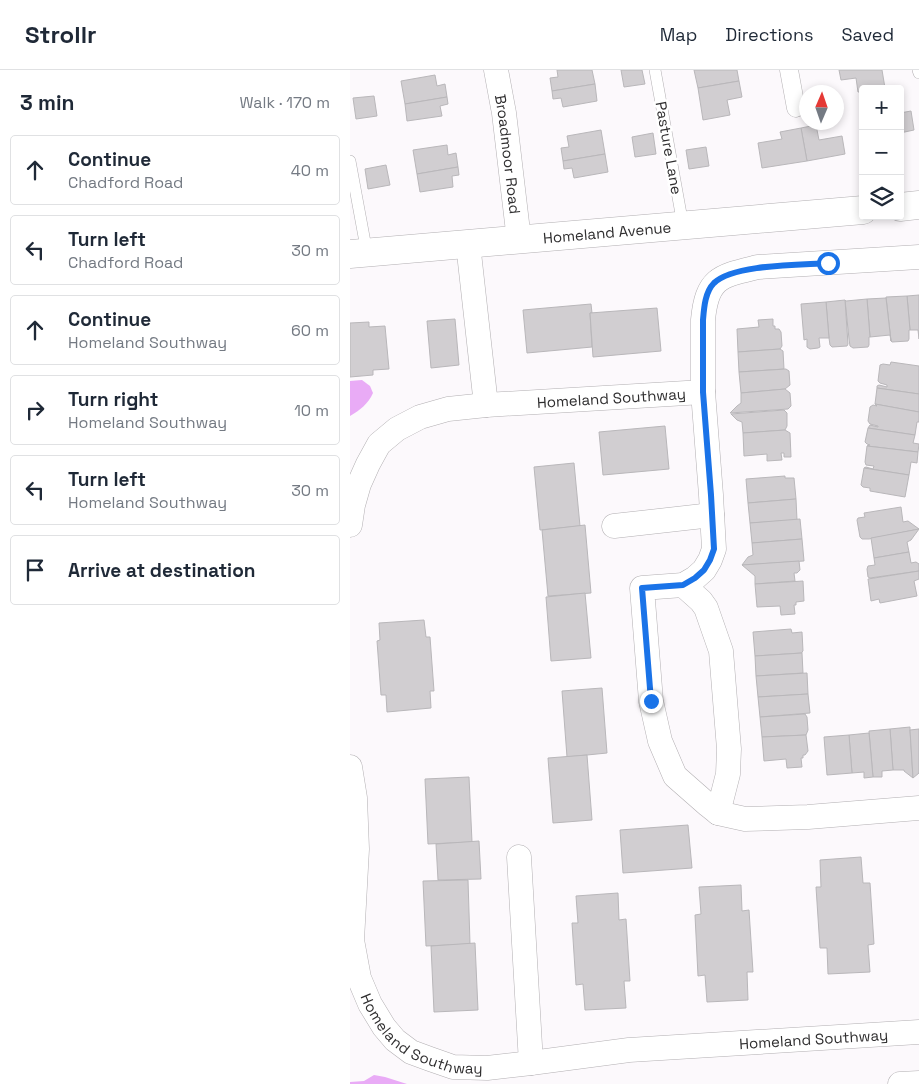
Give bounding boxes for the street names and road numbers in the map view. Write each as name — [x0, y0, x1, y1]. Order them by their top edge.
street label: Broadmoor Road — [491, 93, 525, 215]
street label: Pasture Lane — [651, 100, 687, 196]
street label: Homeland Avenue — [542, 217, 672, 247]
street label: Homeland Southway — [536, 384, 686, 411]
street label: Homeland Southway — [357, 990, 483, 1077]
street label: Homeland Southway — [738, 1024, 889, 1053]

